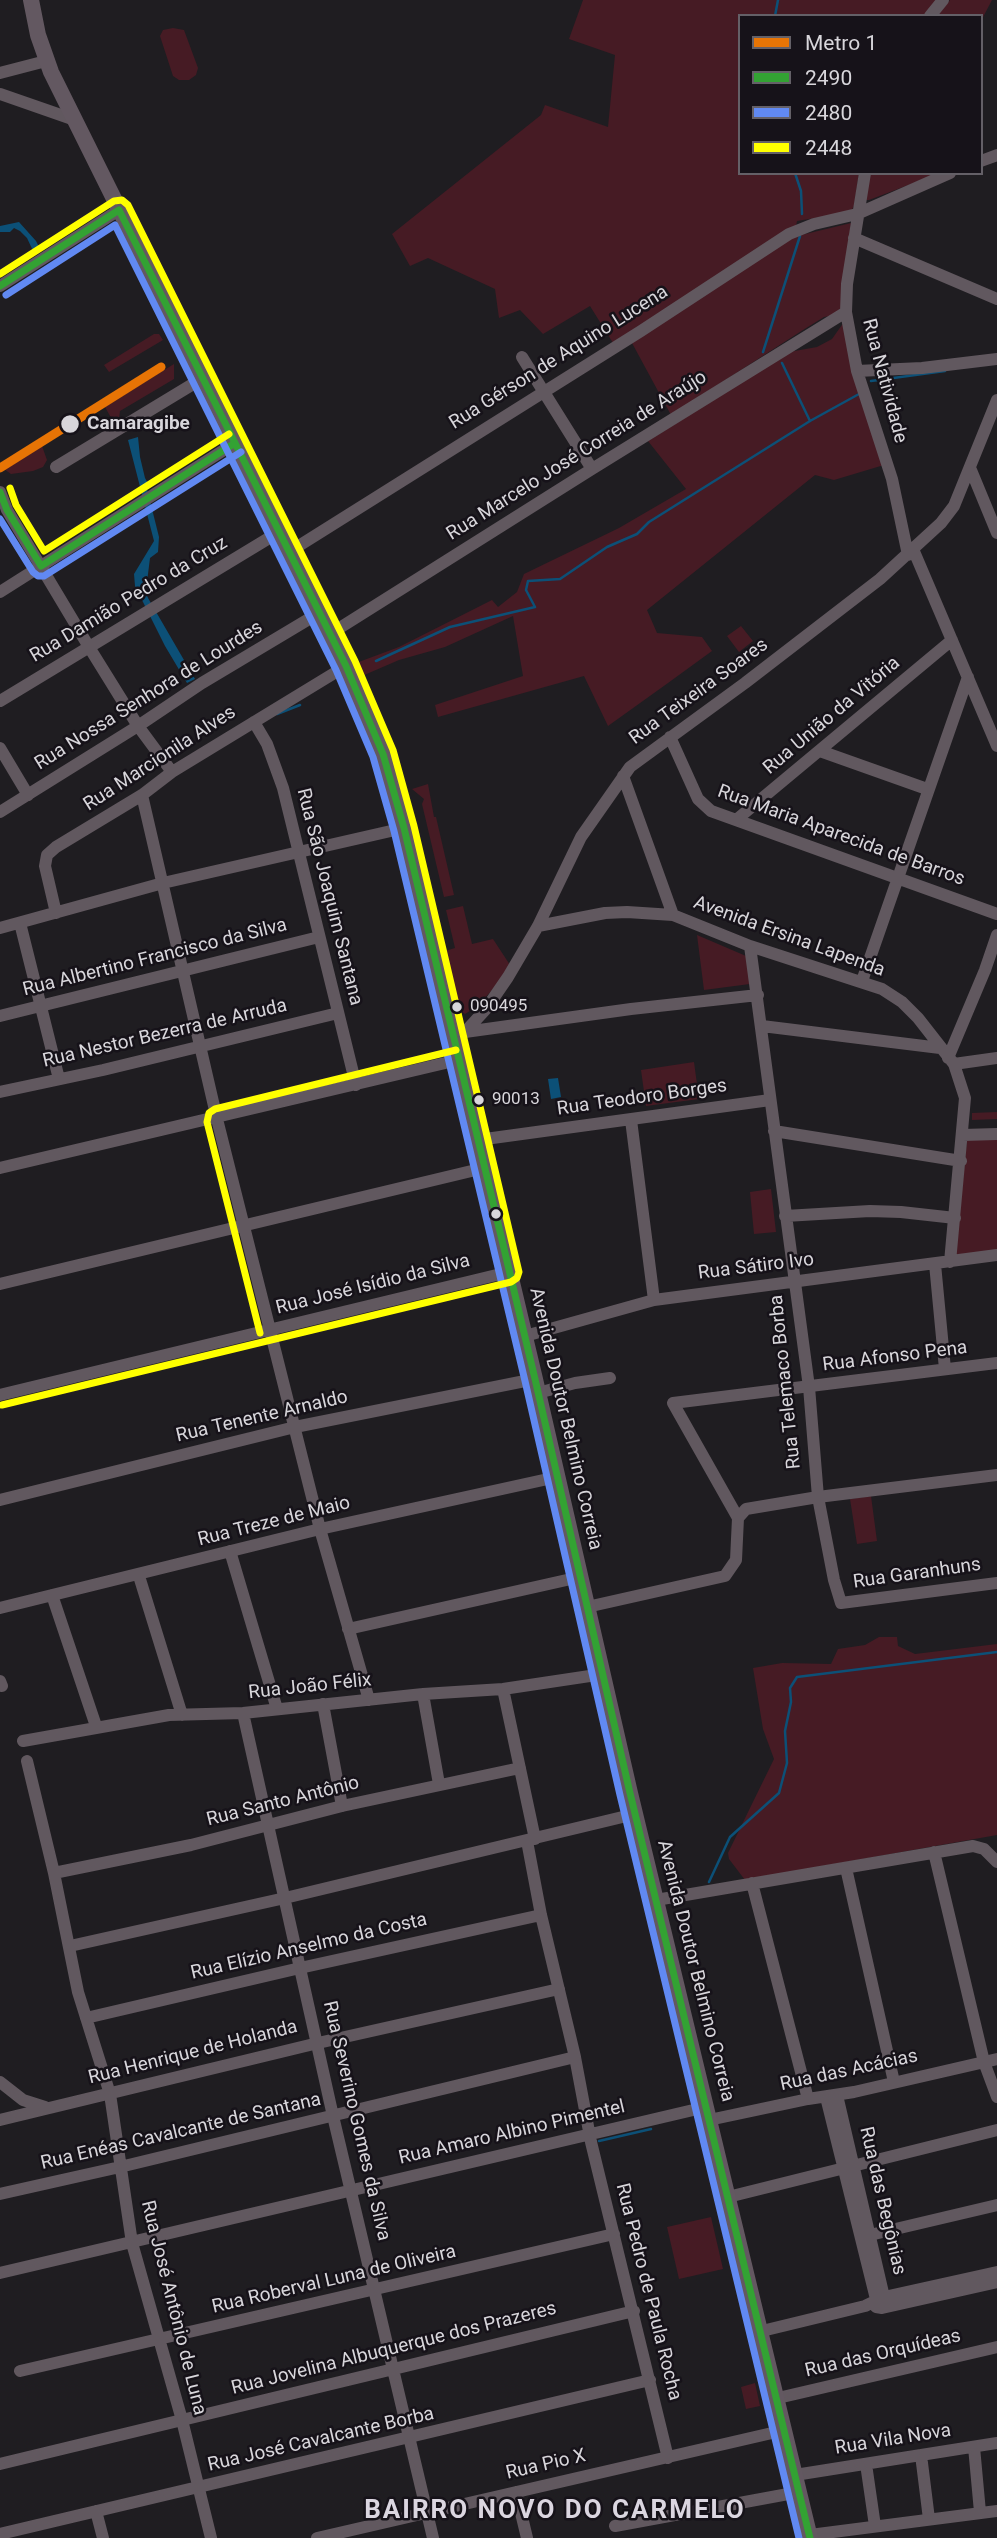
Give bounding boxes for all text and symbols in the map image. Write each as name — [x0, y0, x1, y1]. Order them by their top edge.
legend — [738, 14, 983, 175]
text: Metro 1 — [805, 31, 877, 55]
text: 2490 — [805, 66, 852, 90]
text: 2480 — [805, 101, 852, 125]
text: 2448 — [805, 136, 852, 160]
street label: Rua Gérson de Aquino Lucena — [445, 281, 673, 435]
street label: Rua Natividade — [856, 316, 912, 446]
street label: Rua Marcelo José Correia de Araújo — [443, 366, 711, 546]
marker: Camaragibe — [59, 413, 81, 435]
place label: Camaragibe — [87, 413, 190, 435]
street label: Rua Damião Pedro da Cruz — [26, 532, 232, 668]
street label: Rua Nossa Senhora de Lourdes — [31, 616, 267, 776]
street label: Rua Teixeira Soares — [625, 634, 773, 750]
street label: Rua União da Vitória — [759, 652, 905, 780]
street label: Rua Marcionila Alves — [80, 701, 240, 817]
street label: Rua Maria Aparecida de Barros — [714, 781, 968, 891]
street label: Rua São Joaquim Santana — [291, 786, 367, 1008]
street label: Avenida Ersina Lapenda — [690, 892, 888, 982]
street label: Rua Albertino Francisco da Silva — [21, 914, 289, 1002]
street label: Rua Nestor Bezerra de Arruda — [41, 995, 289, 1073]
place label: 090495 — [470, 997, 527, 1017]
marker: 090495 — [450, 1000, 464, 1014]
street label: Rua Teodoro Borges — [556, 1075, 728, 1121]
place label: 90013 — [492, 1090, 540, 1110]
marker: 90013 — [472, 1093, 486, 1107]
unlabelled marker — [489, 1207, 503, 1221]
street label: Rua Sátiro Ivo — [697, 1249, 815, 1285]
street label: Rua José Isídio da Silva — [274, 1250, 472, 1320]
street label: Avenida Doutor Belmino Correia — [524, 1286, 606, 1552]
street label: Rua Telemaco Borba — [766, 1294, 806, 1470]
street label: Rua Afonso Pena — [821, 1337, 969, 1377]
street label: Rua Tenente Arnaldo — [174, 1386, 350, 1448]
street label: Rua Treze de Maio — [195, 1492, 353, 1552]
street label: Rua Garanhuns — [852, 1554, 982, 1594]
street label: Rua João Félix — [247, 1669, 373, 1705]
street label: Rua Santo Antônio — [204, 1772, 362, 1832]
street label: Avenida Doutor Belmino Correia — [651, 1838, 739, 2104]
street label: Rua Elízio Anselmo da Costa — [189, 1909, 429, 1985]
street label: Rua Severino Gomes da Silva — [317, 1999, 395, 2243]
street label: Rua Henrique de Holanda — [86, 2016, 300, 2090]
street label: Rua das Acácias — [778, 2045, 920, 2097]
street label: Rua Enéas Cavalcante de Santana — [39, 2089, 323, 2175]
street label: Rua Amaro Albino Pimentel — [397, 2096, 627, 2170]
street label: Rua das Begônias — [854, 2125, 910, 2277]
street label: Rua Pedro de Paula Rocha — [610, 2181, 686, 2403]
street label: Rua José Antônio de Luna — [135, 2198, 211, 2418]
street label: Rua Roberval Luna de Oliveira — [210, 2241, 458, 2319]
street label: Rua Jovelina Albuquerque dos Prazeres — [229, 2298, 559, 2400]
street label: Rua das Orquídeas — [803, 2325, 963, 2383]
street label: Rua José Cavalcante Borba — [206, 2403, 436, 2477]
street label: Rua Vila Nova — [833, 2420, 953, 2460]
street label: Rua Pio X — [504, 2445, 588, 2485]
district label: BAIRRO NOVO DO CARMELO — [367, 2495, 743, 2527]

